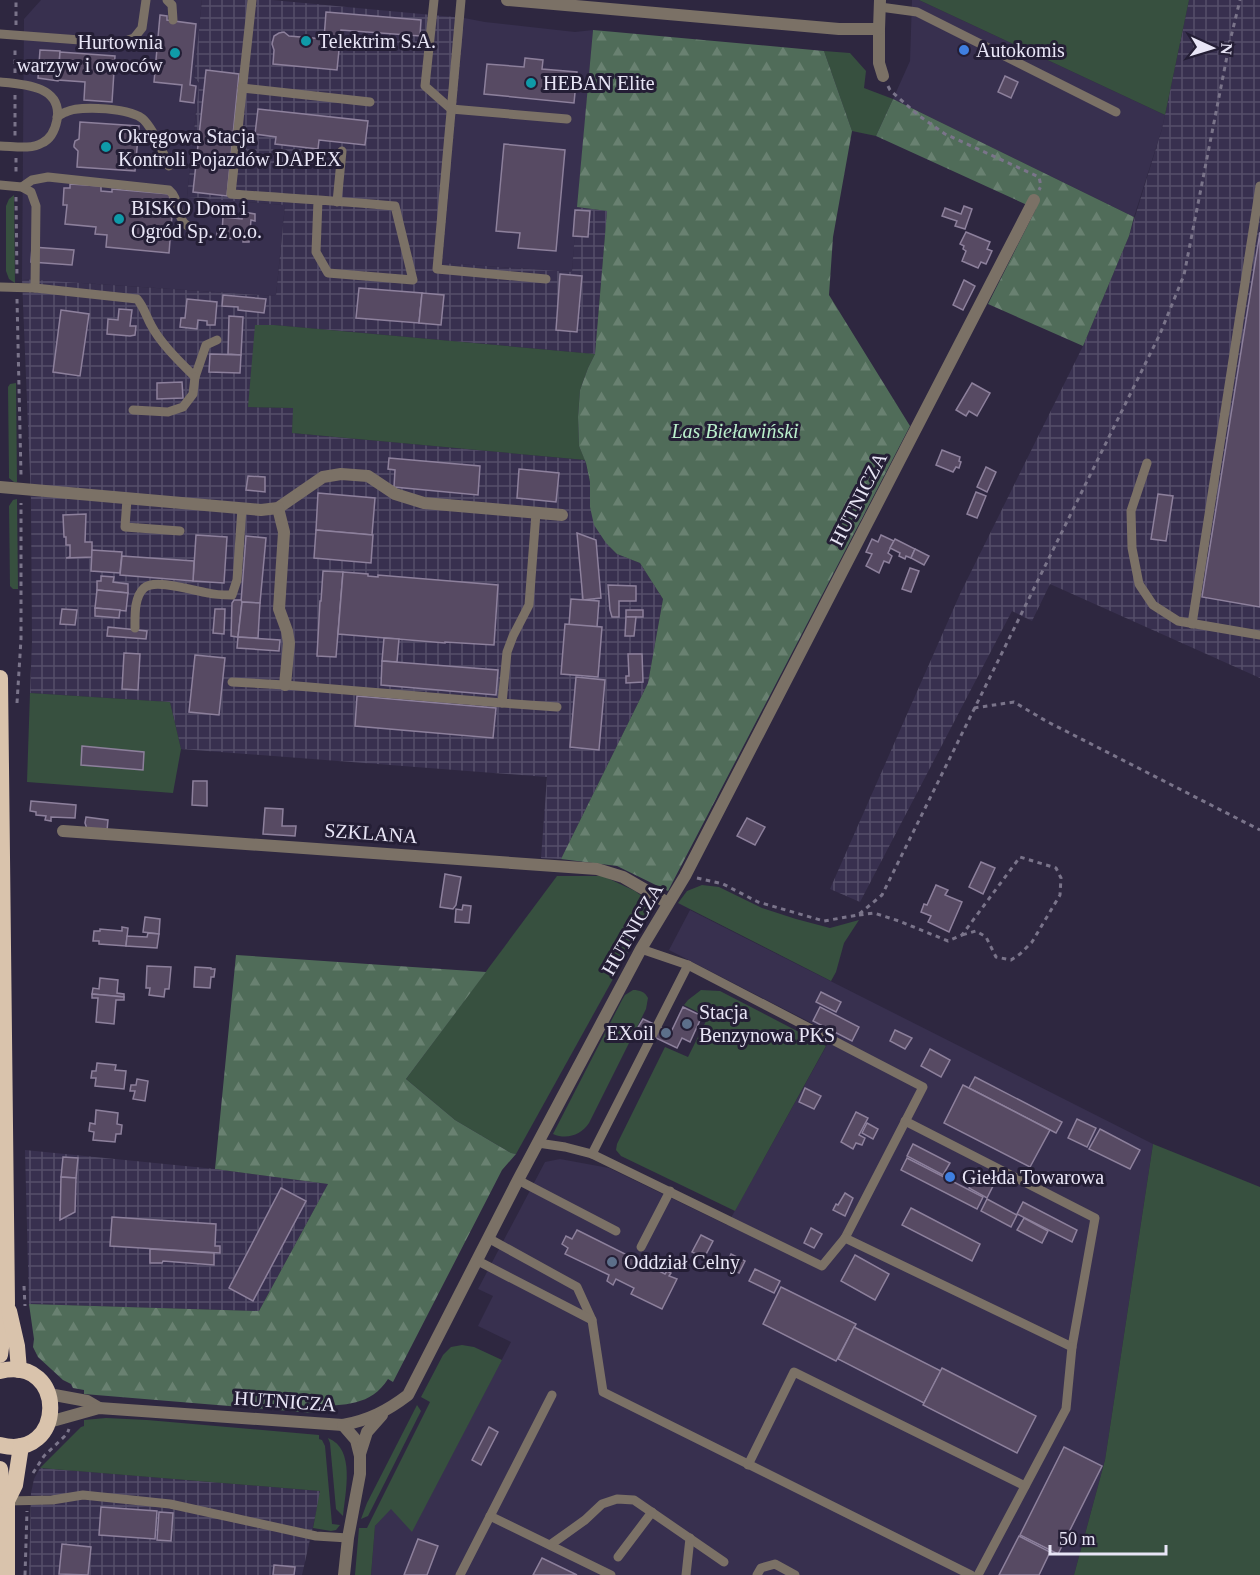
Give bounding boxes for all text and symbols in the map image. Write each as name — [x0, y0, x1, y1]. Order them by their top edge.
north arrow — [1182, 18, 1242, 78]
place label: Telektrim S.A. — [318, 30, 436, 52]
place label: Hurtownia warzyw i owoców — [16, 31, 164, 77]
marker: Telektrim S.A. — [299, 34, 313, 48]
place label: Autokomis — [976, 39, 1065, 61]
marker: Autokomis — [957, 43, 971, 57]
text: N — [1218, 43, 1235, 56]
marker: Hurtownia warzyw i owoców — [168, 46, 182, 60]
place label: HEBAN Elite — [543, 72, 655, 94]
marker: HEBAN Elite — [524, 76, 538, 90]
place label: Okręgowa Stacja Kontroli Pojazdów DAPEX — [118, 125, 342, 171]
marker: Okręgowa Stacja Kontroli Pojazdów DAPEX — [99, 140, 113, 154]
place label: BISKO Dom i Ogród Sp. z o.o. — [131, 197, 262, 243]
marker: BISKO Dom i Ogród Sp. z o.o. — [112, 212, 126, 226]
park label: Las Bieławiński — [670, 420, 799, 442]
street label: HUTNICZA — [825, 448, 891, 550]
street label: SZKLANA — [324, 819, 419, 847]
street label: HUTNICZA — [597, 879, 667, 979]
place label: Stacja Benzynowa PKS — [699, 1001, 835, 1047]
marker: Stacja Benzynowa PKS — [680, 1017, 694, 1031]
place label: EXoil — [606, 1022, 654, 1044]
marker: EXoil — [659, 1026, 673, 1040]
place label: Giełda Towarowa — [962, 1166, 1104, 1188]
marker: Giełda Towarowa — [943, 1170, 957, 1184]
place label: Oddział Celny — [624, 1251, 740, 1274]
marker: Oddział Celny — [605, 1255, 619, 1269]
street label: HUTNICZA — [233, 1386, 337, 1416]
scale bar — [1050, 1518, 1166, 1556]
text: 50 m — [1059, 1529, 1096, 1549]

